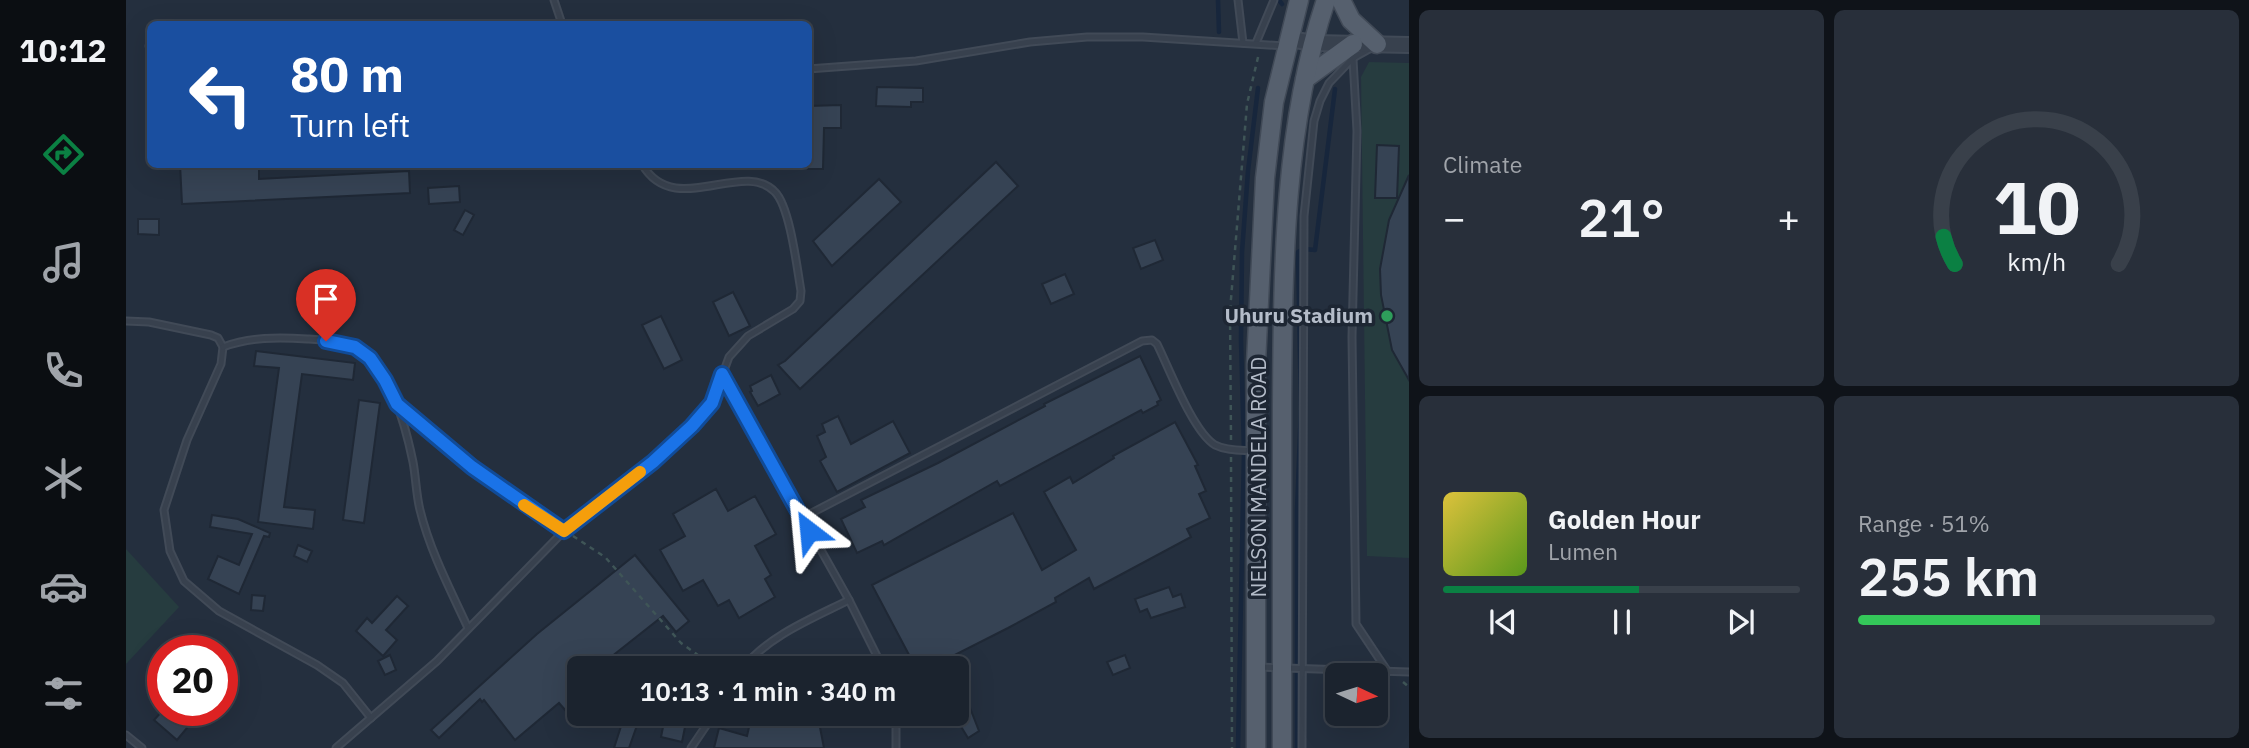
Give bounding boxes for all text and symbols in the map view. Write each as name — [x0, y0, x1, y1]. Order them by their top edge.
text: 10:12 — [19, 29, 107, 71]
text: 80 m — [290, 42, 404, 105]
icon: left — [175, 49, 266, 140]
text: Turn left — [290, 104, 410, 146]
icon: directions — [39, 130, 88, 179]
text: Climate — [1443, 149, 1522, 179]
text: 10 — [1993, 159, 2080, 254]
text: 21° — [1578, 184, 1665, 251]
text: − — [1443, 193, 1466, 242]
text: + — [1777, 193, 1800, 242]
icon: music — [39, 238, 88, 287]
text: km/h — [2007, 245, 2066, 278]
pin — [296, 269, 356, 341]
icon: arrive — [307, 280, 345, 318]
place label: Uhuru Stadium — [1224, 301, 1373, 329]
marker: Uhuru Stadium — [1379, 308, 1395, 324]
icon: phone — [39, 346, 88, 395]
street label: NELSON MANDELA ROAD — [1244, 357, 1272, 597]
icon: climate — [39, 454, 88, 503]
position arrow — [772, 494, 846, 568]
text: Golden Hour — [1548, 502, 1701, 536]
text: Range · 51% — [1858, 508, 1990, 538]
text: Lumen — [1548, 536, 1618, 566]
text: 255 km — [1858, 543, 2039, 610]
icon: car — [39, 562, 88, 611]
icon: previous — [1484, 603, 1522, 641]
icon: pause — [1603, 603, 1641, 641]
icon: next — [1722, 603, 1760, 641]
speed limit sign: 20 — [147, 635, 238, 726]
north arrow — [1325, 663, 1388, 726]
map controls — [1325, 663, 1388, 726]
icon: filters — [39, 669, 88, 718]
text: 10:13 · 1 min · 340 m — [640, 674, 896, 708]

